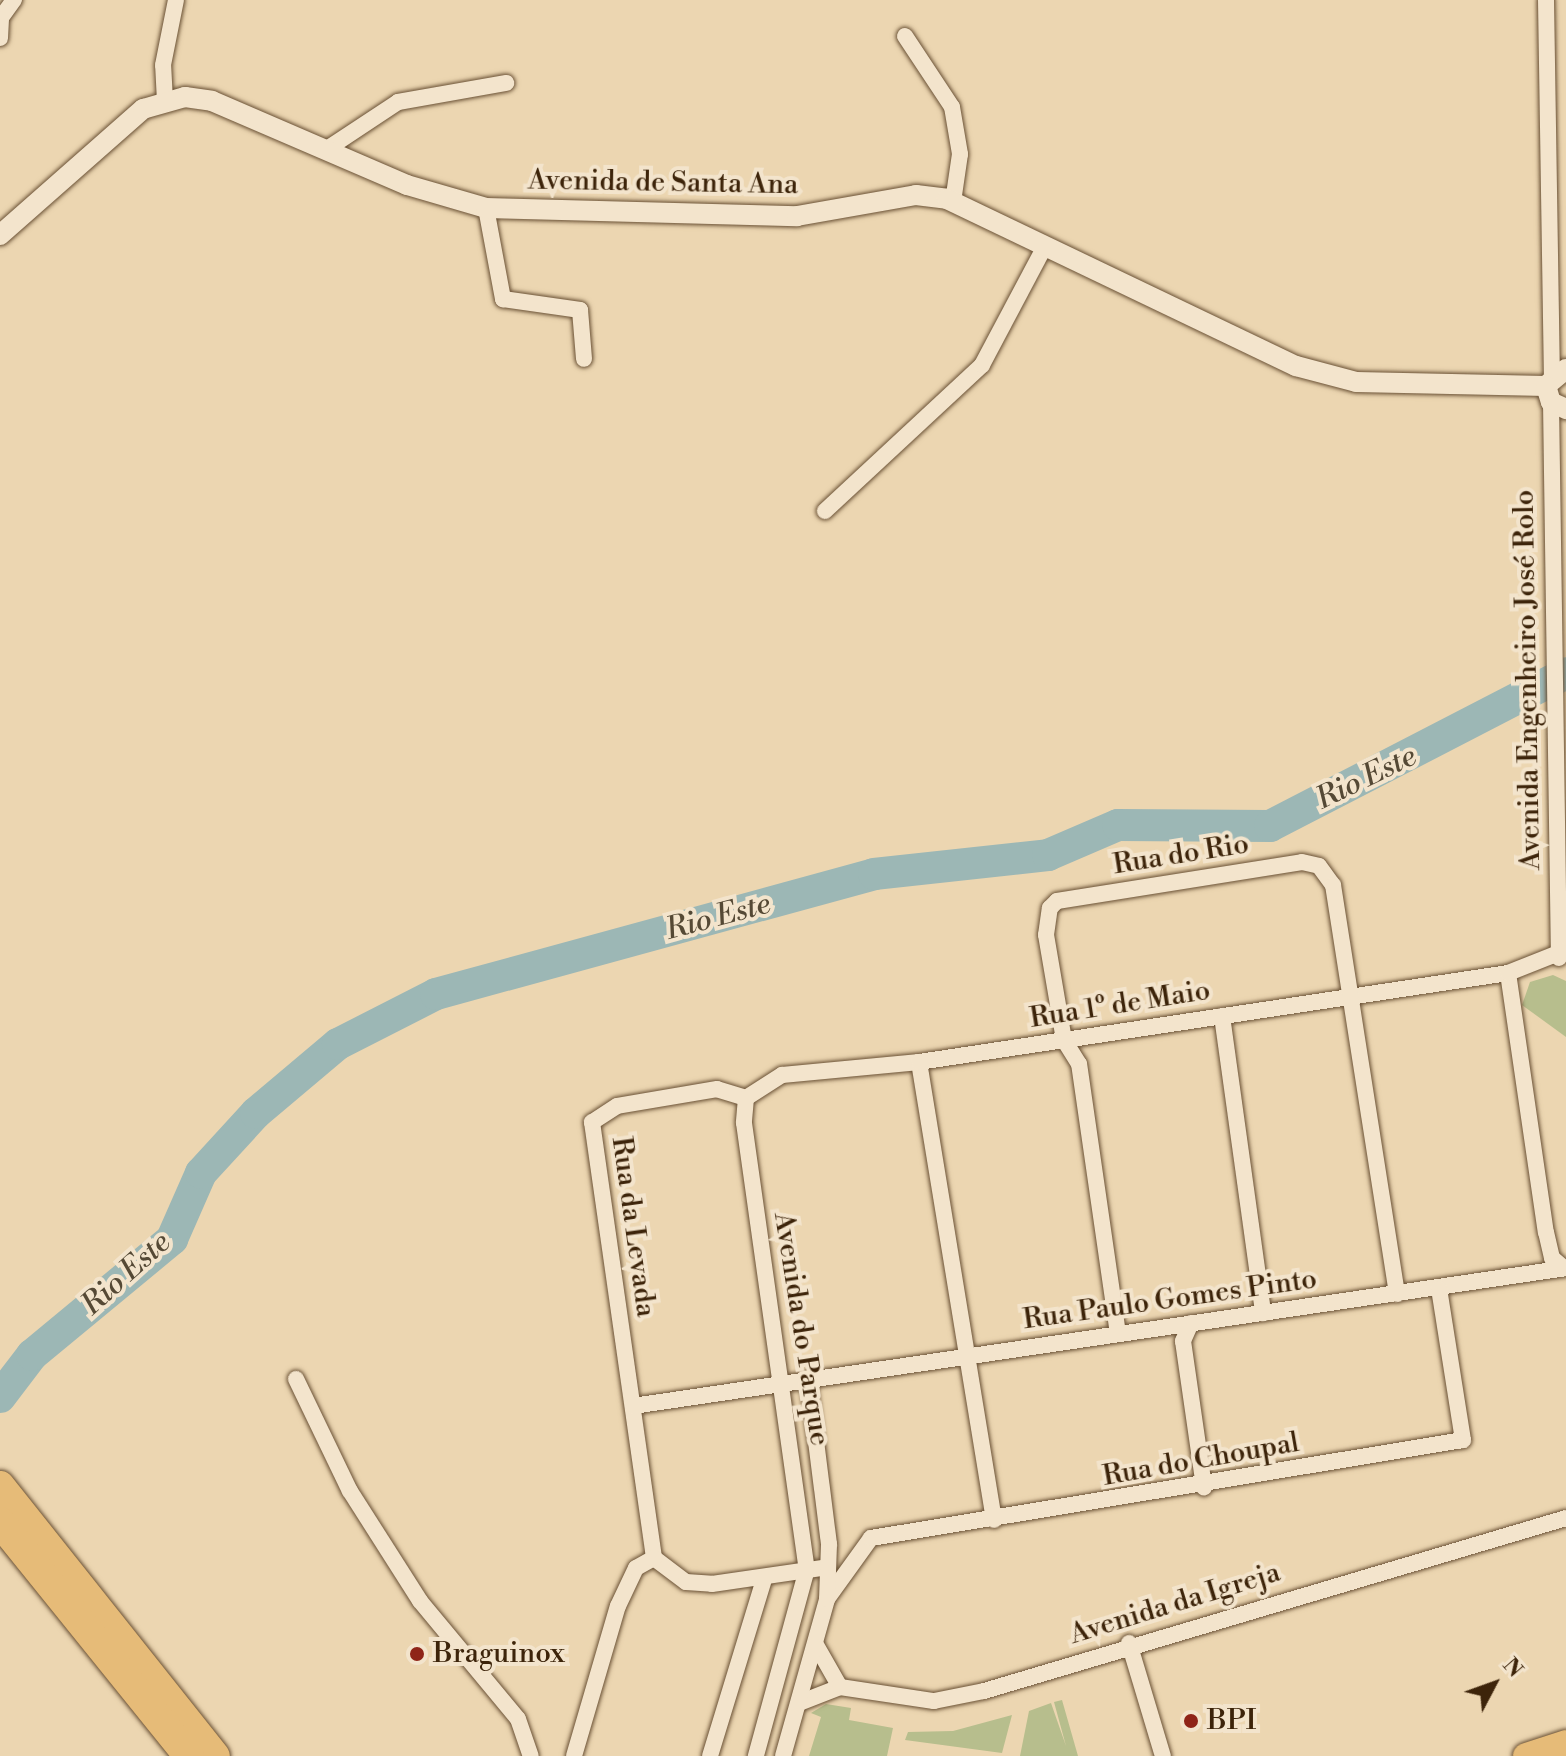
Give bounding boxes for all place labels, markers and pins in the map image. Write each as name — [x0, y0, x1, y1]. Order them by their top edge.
place label: Braguinox — [433, 1637, 565, 1671]
marker: Braguinox — [408, 1645, 426, 1663]
place label: BPI — [1207, 1704, 1256, 1738]
marker: BPI — [1182, 1712, 1200, 1730]

